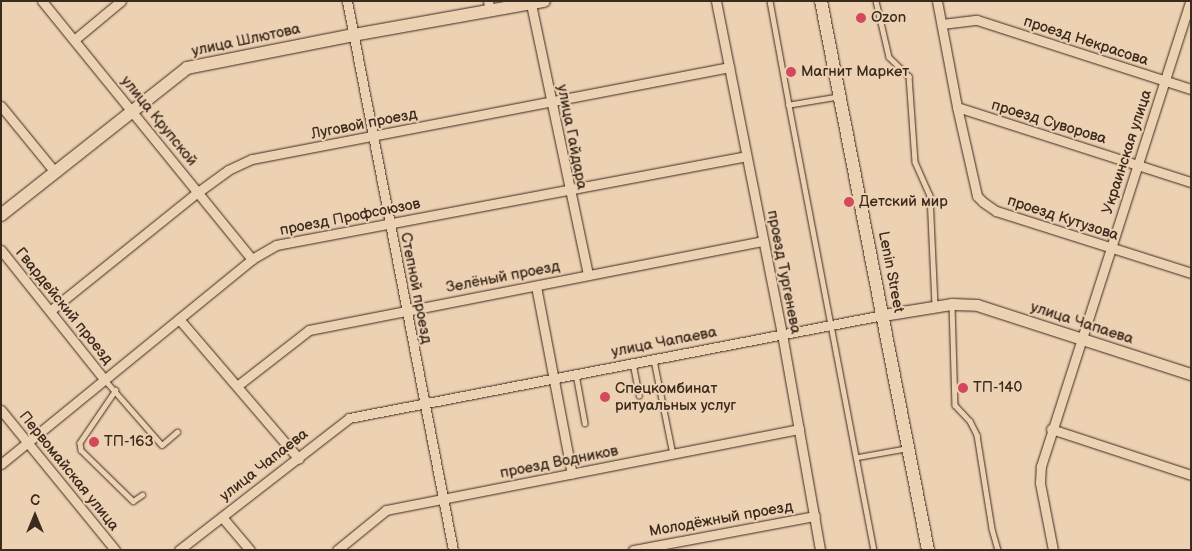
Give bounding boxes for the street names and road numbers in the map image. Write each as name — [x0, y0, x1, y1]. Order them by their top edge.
street label: проезд Некрасова — [1021, 12, 1151, 70]
street label: улица Шлютова — [190, 20, 302, 60]
street label: улица Крупской — [117, 72, 201, 170]
street label: улица Гайдара — [553, 83, 591, 191]
street label: Украинская улица — [1098, 87, 1156, 217]
street label: проезд Суворова — [989, 96, 1109, 148]
street label: Луговой проезд — [309, 105, 419, 143]
street label: проезд Кутузова — [1005, 192, 1121, 244]
street label: проезд Профсоюзов — [278, 195, 422, 239]
street label: проезд Тургенева — [763, 209, 805, 335]
street label: Lenin Street — [874, 230, 908, 314]
street label: Степной проезд — [396, 231, 436, 345]
street label: Гвардейский проезд — [11, 244, 117, 368]
street label: Зелёный проезд — [445, 257, 561, 297]
street label: улица Чапаева — [1028, 298, 1136, 348]
street label: улица Чапаева — [610, 323, 718, 361]
street label: Первомайская улица — [15, 407, 123, 535]
street label: улица Чапаева — [216, 425, 312, 505]
street label: проезд Водников — [498, 442, 620, 482]
street label: Молодёжный проезд — [648, 498, 794, 540]

